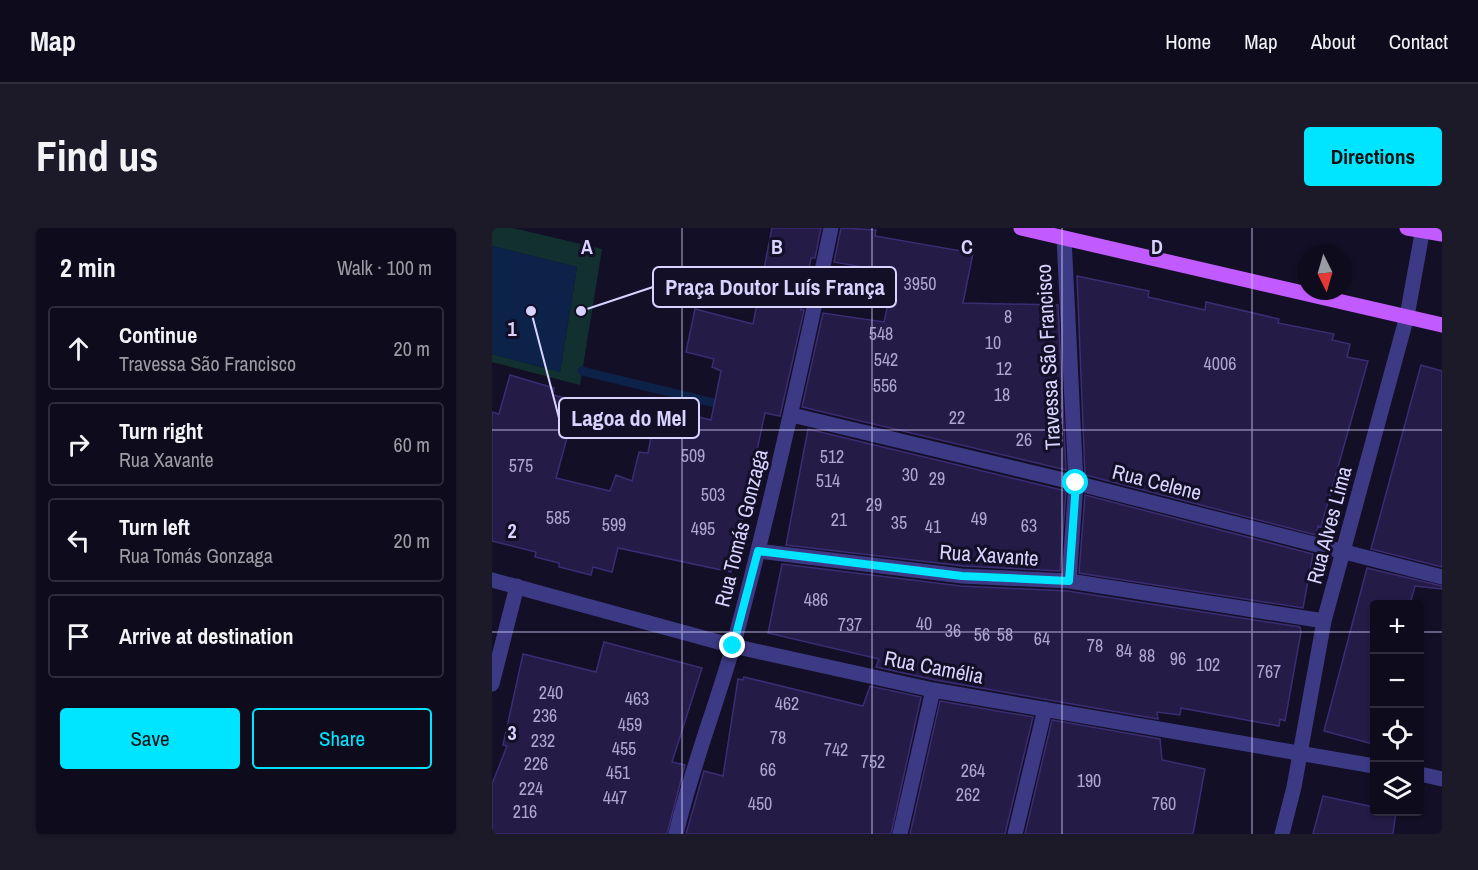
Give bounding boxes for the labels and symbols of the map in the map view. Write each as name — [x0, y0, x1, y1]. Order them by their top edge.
text: A — [581, 233, 593, 260]
text: B — [771, 233, 783, 260]
text: C — [961, 233, 973, 260]
text: D — [1151, 233, 1163, 260]
north arrow — [1298, 246, 1352, 300]
street label: Travessa São Francisco — [1029, 263, 1067, 451]
callout: Praça Doutor Luís França — [653, 267, 896, 307]
house number: 3950 — [904, 271, 936, 296]
text: Praça Doutor Luís França — [665, 272, 885, 302]
house number: 8 — [1004, 304, 1012, 329]
text: 1 — [507, 315, 517, 342]
house number: 548 — [869, 321, 893, 346]
house number: 10 — [985, 330, 1001, 355]
house number: 542 — [874, 347, 898, 372]
house number: 4006 — [1204, 351, 1236, 376]
house number: 12 — [996, 356, 1012, 381]
house number: 556 — [873, 373, 897, 398]
house number: 18 — [994, 382, 1010, 407]
callout: Lagoa do Mel — [559, 398, 699, 438]
text: Lagoa do Mel — [571, 403, 687, 433]
house number: 22 — [949, 405, 965, 430]
house number: 26 — [1016, 427, 1032, 452]
house number: 509 — [681, 443, 705, 468]
house number: 512 — [820, 444, 844, 469]
street label: Rua Tomás Gonzaga — [707, 446, 775, 610]
house number: 575 — [509, 453, 533, 478]
street label: Rua Celene — [1109, 457, 1205, 507]
house number: 30 — [902, 462, 918, 487]
street label: Rua Alves Lima — [1299, 463, 1359, 587]
house number: 29 — [929, 466, 945, 491]
house number: 514 — [816, 468, 840, 493]
route start — [1062, 469, 1088, 495]
house number: 503 — [701, 482, 725, 507]
house number: 29 — [866, 492, 882, 517]
house number: 585 — [546, 505, 570, 530]
house number: 49 — [971, 506, 987, 531]
house number: 21 — [831, 507, 848, 532]
house number: 35 — [891, 510, 907, 535]
house number: 599 — [602, 512, 626, 537]
house number: 63 — [1021, 513, 1037, 538]
house number: 41 — [925, 514, 942, 539]
house number: 495 — [691, 516, 715, 541]
text: 2 — [507, 517, 517, 544]
street label: Rua Xavante — [938, 537, 1040, 573]
house number: 486 — [804, 587, 828, 612]
house number: 40 — [916, 611, 932, 636]
house number: 737 — [838, 612, 862, 637]
house number: 36 — [945, 618, 961, 643]
house number: 56 — [974, 622, 990, 647]
house number: 58 — [997, 622, 1013, 647]
house number: 64 — [1034, 626, 1050, 651]
route end — [719, 632, 745, 658]
house number: 78 — [1087, 633, 1103, 658]
house number: 84 — [1116, 638, 1132, 663]
street label: Rua Camélia — [882, 643, 986, 691]
house number: 88 — [1139, 643, 1155, 668]
house number: 96 — [1170, 646, 1186, 671]
house number: 102 — [1196, 652, 1220, 677]
house number: 767 — [1257, 659, 1281, 684]
house number: 240 — [539, 680, 563, 705]
house number: 463 — [625, 686, 649, 711]
house number: 462 — [775, 691, 799, 716]
house number: 236 — [533, 703, 557, 728]
house number: 459 — [618, 712, 642, 737]
text: 3 — [507, 719, 517, 746]
house number: 78 — [770, 725, 786, 750]
house number: 232 — [531, 728, 555, 753]
house number: 455 — [612, 736, 636, 761]
house number: 742 — [824, 737, 848, 762]
house number: 752 — [861, 749, 885, 774]
house number: 226 — [524, 751, 548, 776]
house number: 66 — [760, 757, 776, 782]
house number: 264 — [961, 758, 985, 783]
house number: 451 — [606, 760, 631, 785]
house number: 190 — [1077, 768, 1101, 793]
house number: 224 — [519, 776, 543, 801]
house number: 262 — [956, 782, 980, 807]
house number: 447 — [603, 785, 627, 810]
house number: 450 — [748, 791, 772, 816]
house number: 760 — [1152, 791, 1176, 816]
house number: 216 — [513, 799, 537, 824]

